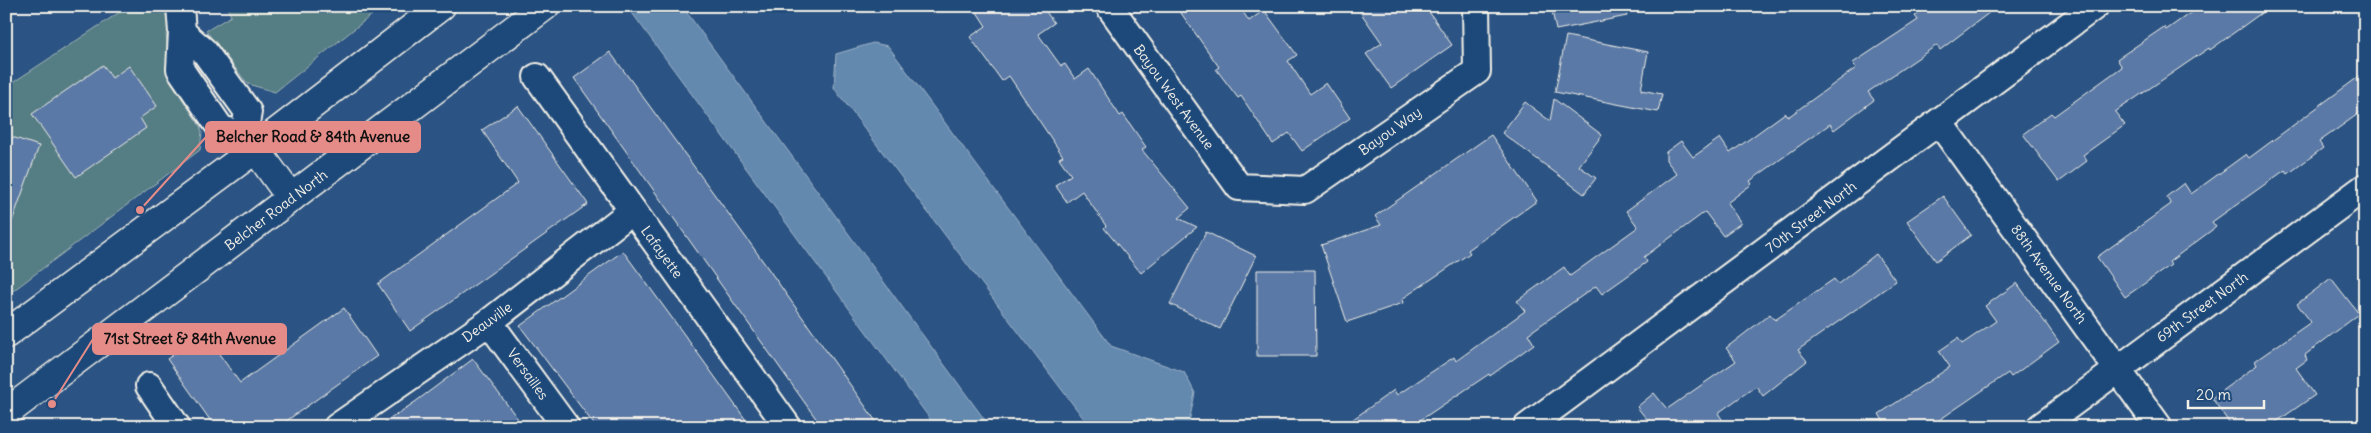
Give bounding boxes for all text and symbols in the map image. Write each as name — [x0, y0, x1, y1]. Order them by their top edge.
street label: Bayou West Avenue — [1130, 41, 1218, 153]
street label: Bayou Way — [1355, 103, 1425, 159]
callout: Belcher Road & 84th Avenue — [206, 122, 420, 152]
text: Belcher Road & 84th Avenue — [216, 127, 410, 146]
street label: Belcher Road North — [221, 166, 331, 254]
street label: 70th Street North — [1762, 177, 1860, 257]
street label: 88th Avenue North — [2007, 221, 2091, 327]
street label: Lafayette — [637, 222, 687, 282]
street label: 69th Street North — [2153, 268, 2251, 346]
street label: Deauville — [459, 298, 515, 346]
callout: 71st Street & 84th Avenue — [93, 324, 286, 354]
text: 71st Street & 84th Avenue — [104, 329, 276, 348]
street label: Versailles — [503, 345, 553, 403]
scale bar — [2188, 378, 2265, 410]
text: 20 m — [2196, 385, 2231, 404]

